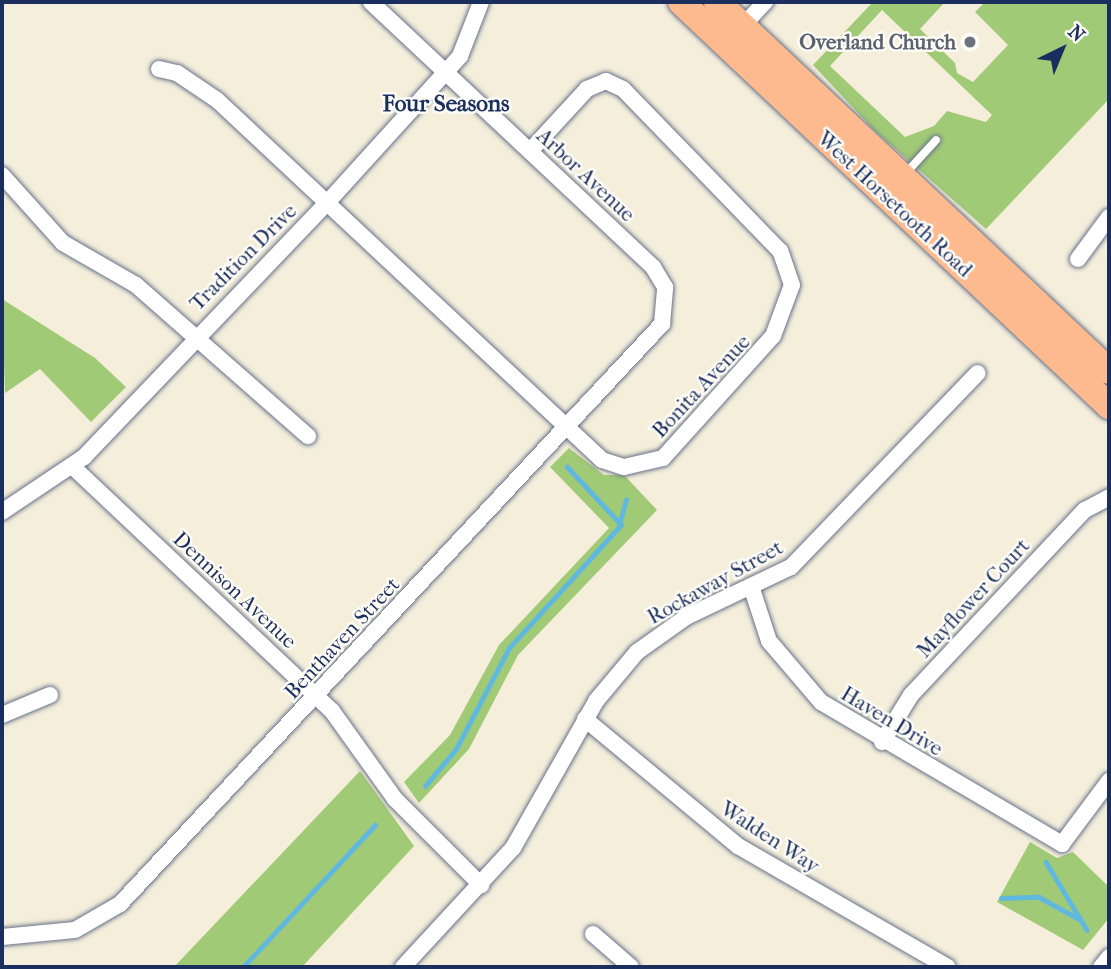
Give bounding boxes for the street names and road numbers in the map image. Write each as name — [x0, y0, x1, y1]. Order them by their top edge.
street label: Arbor Avenue — [532, 123, 640, 227]
street label: West Horsetooth Road — [812, 126, 978, 282]
street label: Tradition Drive — [184, 198, 302, 316]
street label: Bonita Avenue — [647, 329, 755, 443]
street label: Dennison Avenue — [168, 526, 302, 654]
street label: Mayflower Court — [911, 533, 1035, 663]
street label: Rockaway Street — [643, 534, 787, 630]
street label: Benthaven Street — [279, 572, 405, 704]
street label: Haven Drive — [836, 681, 948, 761]
street label: Walden Way — [716, 796, 824, 878]

